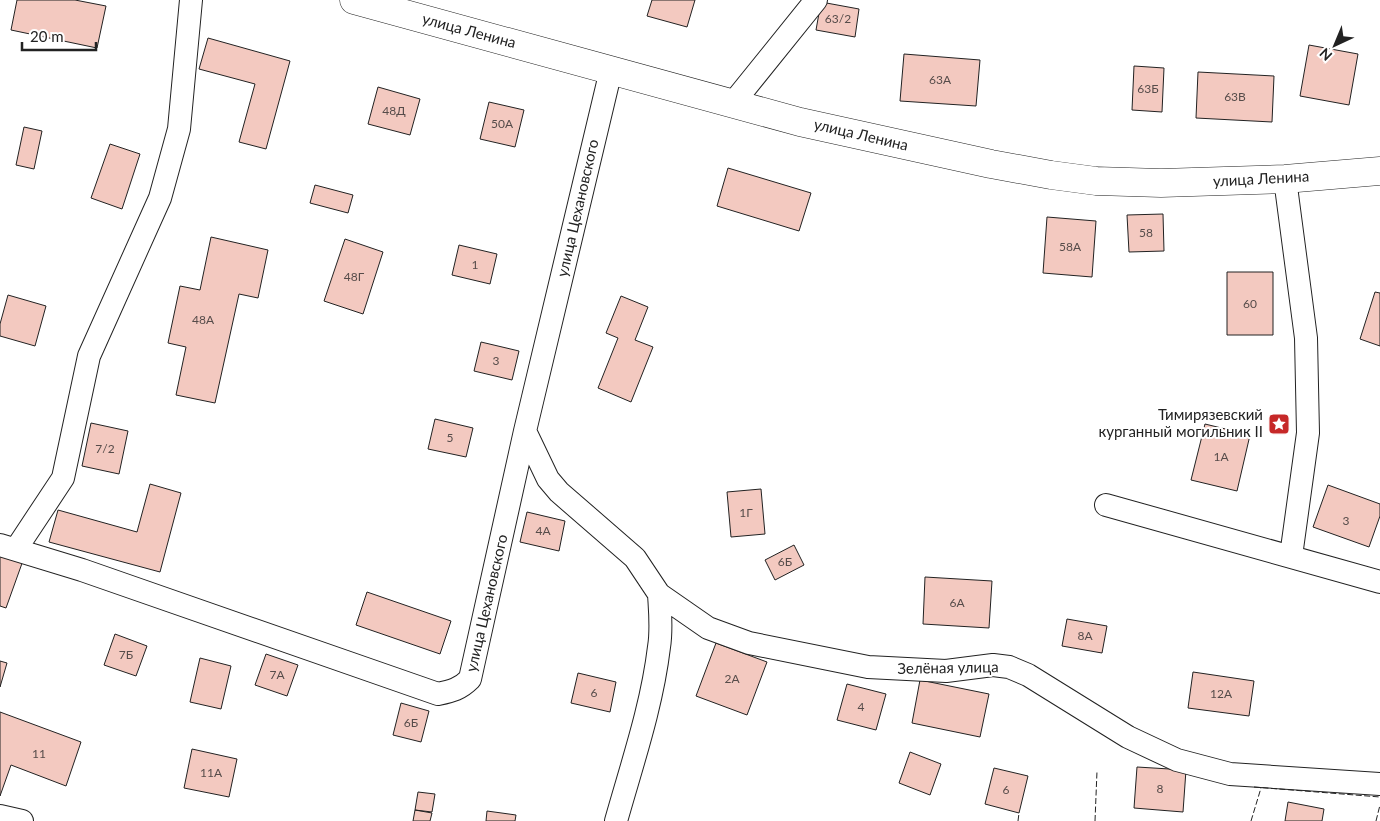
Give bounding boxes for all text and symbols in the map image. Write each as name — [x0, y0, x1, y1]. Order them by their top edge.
street label: улица Ленина — [420, 9, 518, 51]
house number: 63/2 — [825, 11, 851, 26]
scale bar — [22, 20, 96, 52]
north arrow — [1310, 20, 1360, 70]
text: 20 m — [30, 27, 64, 45]
text: N — [1316, 45, 1335, 65]
house number: 63А — [929, 72, 952, 87]
house number: 63Б — [1137, 81, 1159, 96]
house number: 63В — [1224, 89, 1246, 104]
house number: 48Д — [382, 103, 406, 118]
street label: улица Ленина — [812, 114, 910, 154]
house number: 50А — [491, 116, 514, 131]
street label: улица Цехановского — [552, 137, 602, 278]
street label: улица Ленина — [1212, 166, 1310, 190]
house number: 58 — [1139, 225, 1153, 240]
house number: 58А — [1059, 239, 1082, 254]
house number: 1 — [472, 257, 479, 272]
house number: 48Г — [344, 269, 365, 284]
house number: 60 — [1243, 296, 1257, 311]
house number: 48А — [192, 312, 215, 327]
house number: 3 — [493, 353, 500, 368]
place label: Тимирязевский курганный могильник II — [1098, 405, 1263, 440]
place icon: Тимирязевский курганный могильник II — [1267, 412, 1291, 436]
house number: 5 — [447, 430, 454, 445]
house number: 7/2 — [95, 441, 115, 456]
house number: 1А — [1213, 449, 1229, 464]
house number: 1Г — [739, 505, 753, 520]
house number: 3 — [1343, 513, 1350, 528]
house number: 4А — [535, 523, 551, 538]
street label: улица Цехановского — [461, 532, 511, 673]
house number: 6Б — [778, 554, 792, 569]
house number: 6А — [949, 595, 965, 610]
house number: 8А — [1077, 628, 1093, 643]
house number: 7Б — [119, 647, 133, 662]
street label: Зелёная улица — [897, 657, 999, 677]
house number: 7А — [269, 667, 285, 682]
house number: 2А — [724, 671, 740, 686]
house number: 6 — [591, 685, 598, 700]
house number: 12А — [1210, 686, 1233, 701]
house number: 4 — [858, 699, 865, 714]
house number: 6Б — [404, 715, 418, 730]
house number: 11 — [32, 746, 46, 761]
house number: 11А — [200, 765, 223, 780]
house number: 8 — [1157, 781, 1164, 796]
house number: 6 — [1003, 782, 1010, 797]

